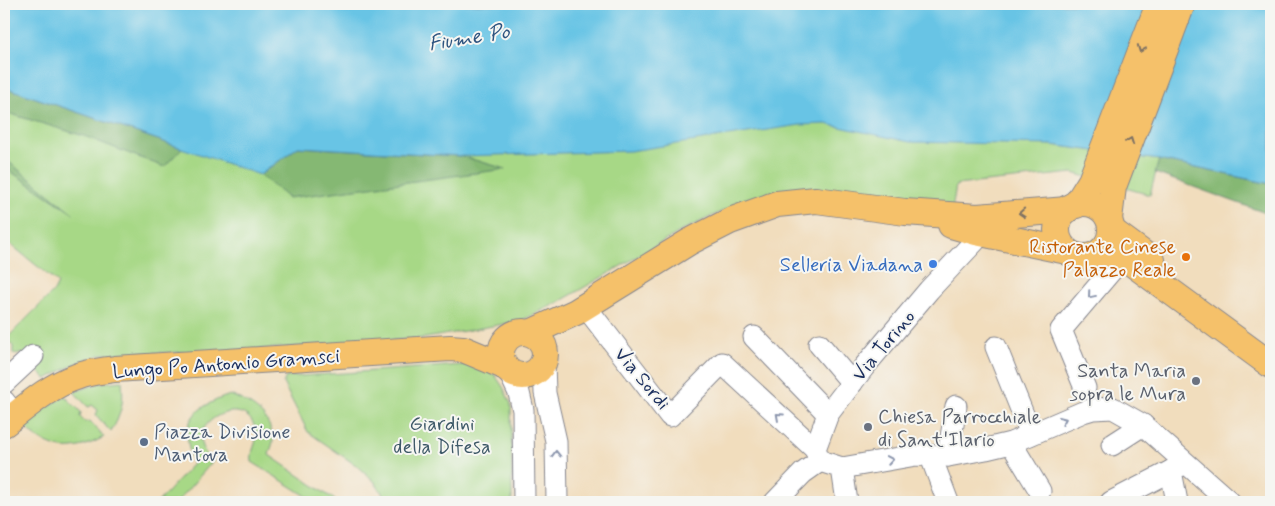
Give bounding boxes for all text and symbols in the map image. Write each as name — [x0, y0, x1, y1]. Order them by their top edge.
water label: Fiume Po — [427, 18, 513, 58]
one-way arrow — [1137, 44, 1147, 53]
one-way arrow — [1124, 138, 1134, 146]
one-way arrow — [1018, 208, 1026, 219]
place label: Ristorante Cinese Palazzo Reale — [1029, 234, 1176, 284]
marker: Ristorante Cinese Palazzo Reale — [1180, 251, 1192, 263]
place label: Selleria Viadana — [780, 252, 923, 279]
marker: Selleria Viadana — [927, 258, 939, 270]
one-way arrow — [1088, 289, 1097, 298]
street label: Via Torino — [846, 304, 922, 388]
street label: Via Sordi — [608, 342, 676, 416]
street label: Lungo Po Antonio Gramsci — [112, 343, 341, 387]
place label: Santa Maria sopra le Mura — [1069, 358, 1186, 408]
marker: Santa Maria sopra le Mura — [1190, 375, 1202, 387]
place label: Chiesa Parrocchiale di Sant'Ilario — [878, 404, 1041, 454]
park label: Giardini della Difesa — [393, 411, 491, 461]
one-way arrow — [776, 413, 785, 422]
one-way arrow — [1059, 416, 1067, 426]
place label: Piazza Divisione Mantova — [154, 419, 291, 469]
marker: Chiesa Parrocchiale di Sant'Ilario — [862, 421, 874, 433]
marker: Piazza Divisione Mantova — [138, 436, 150, 448]
one-way arrow — [551, 449, 562, 457]
one-way arrow — [886, 455, 894, 465]

